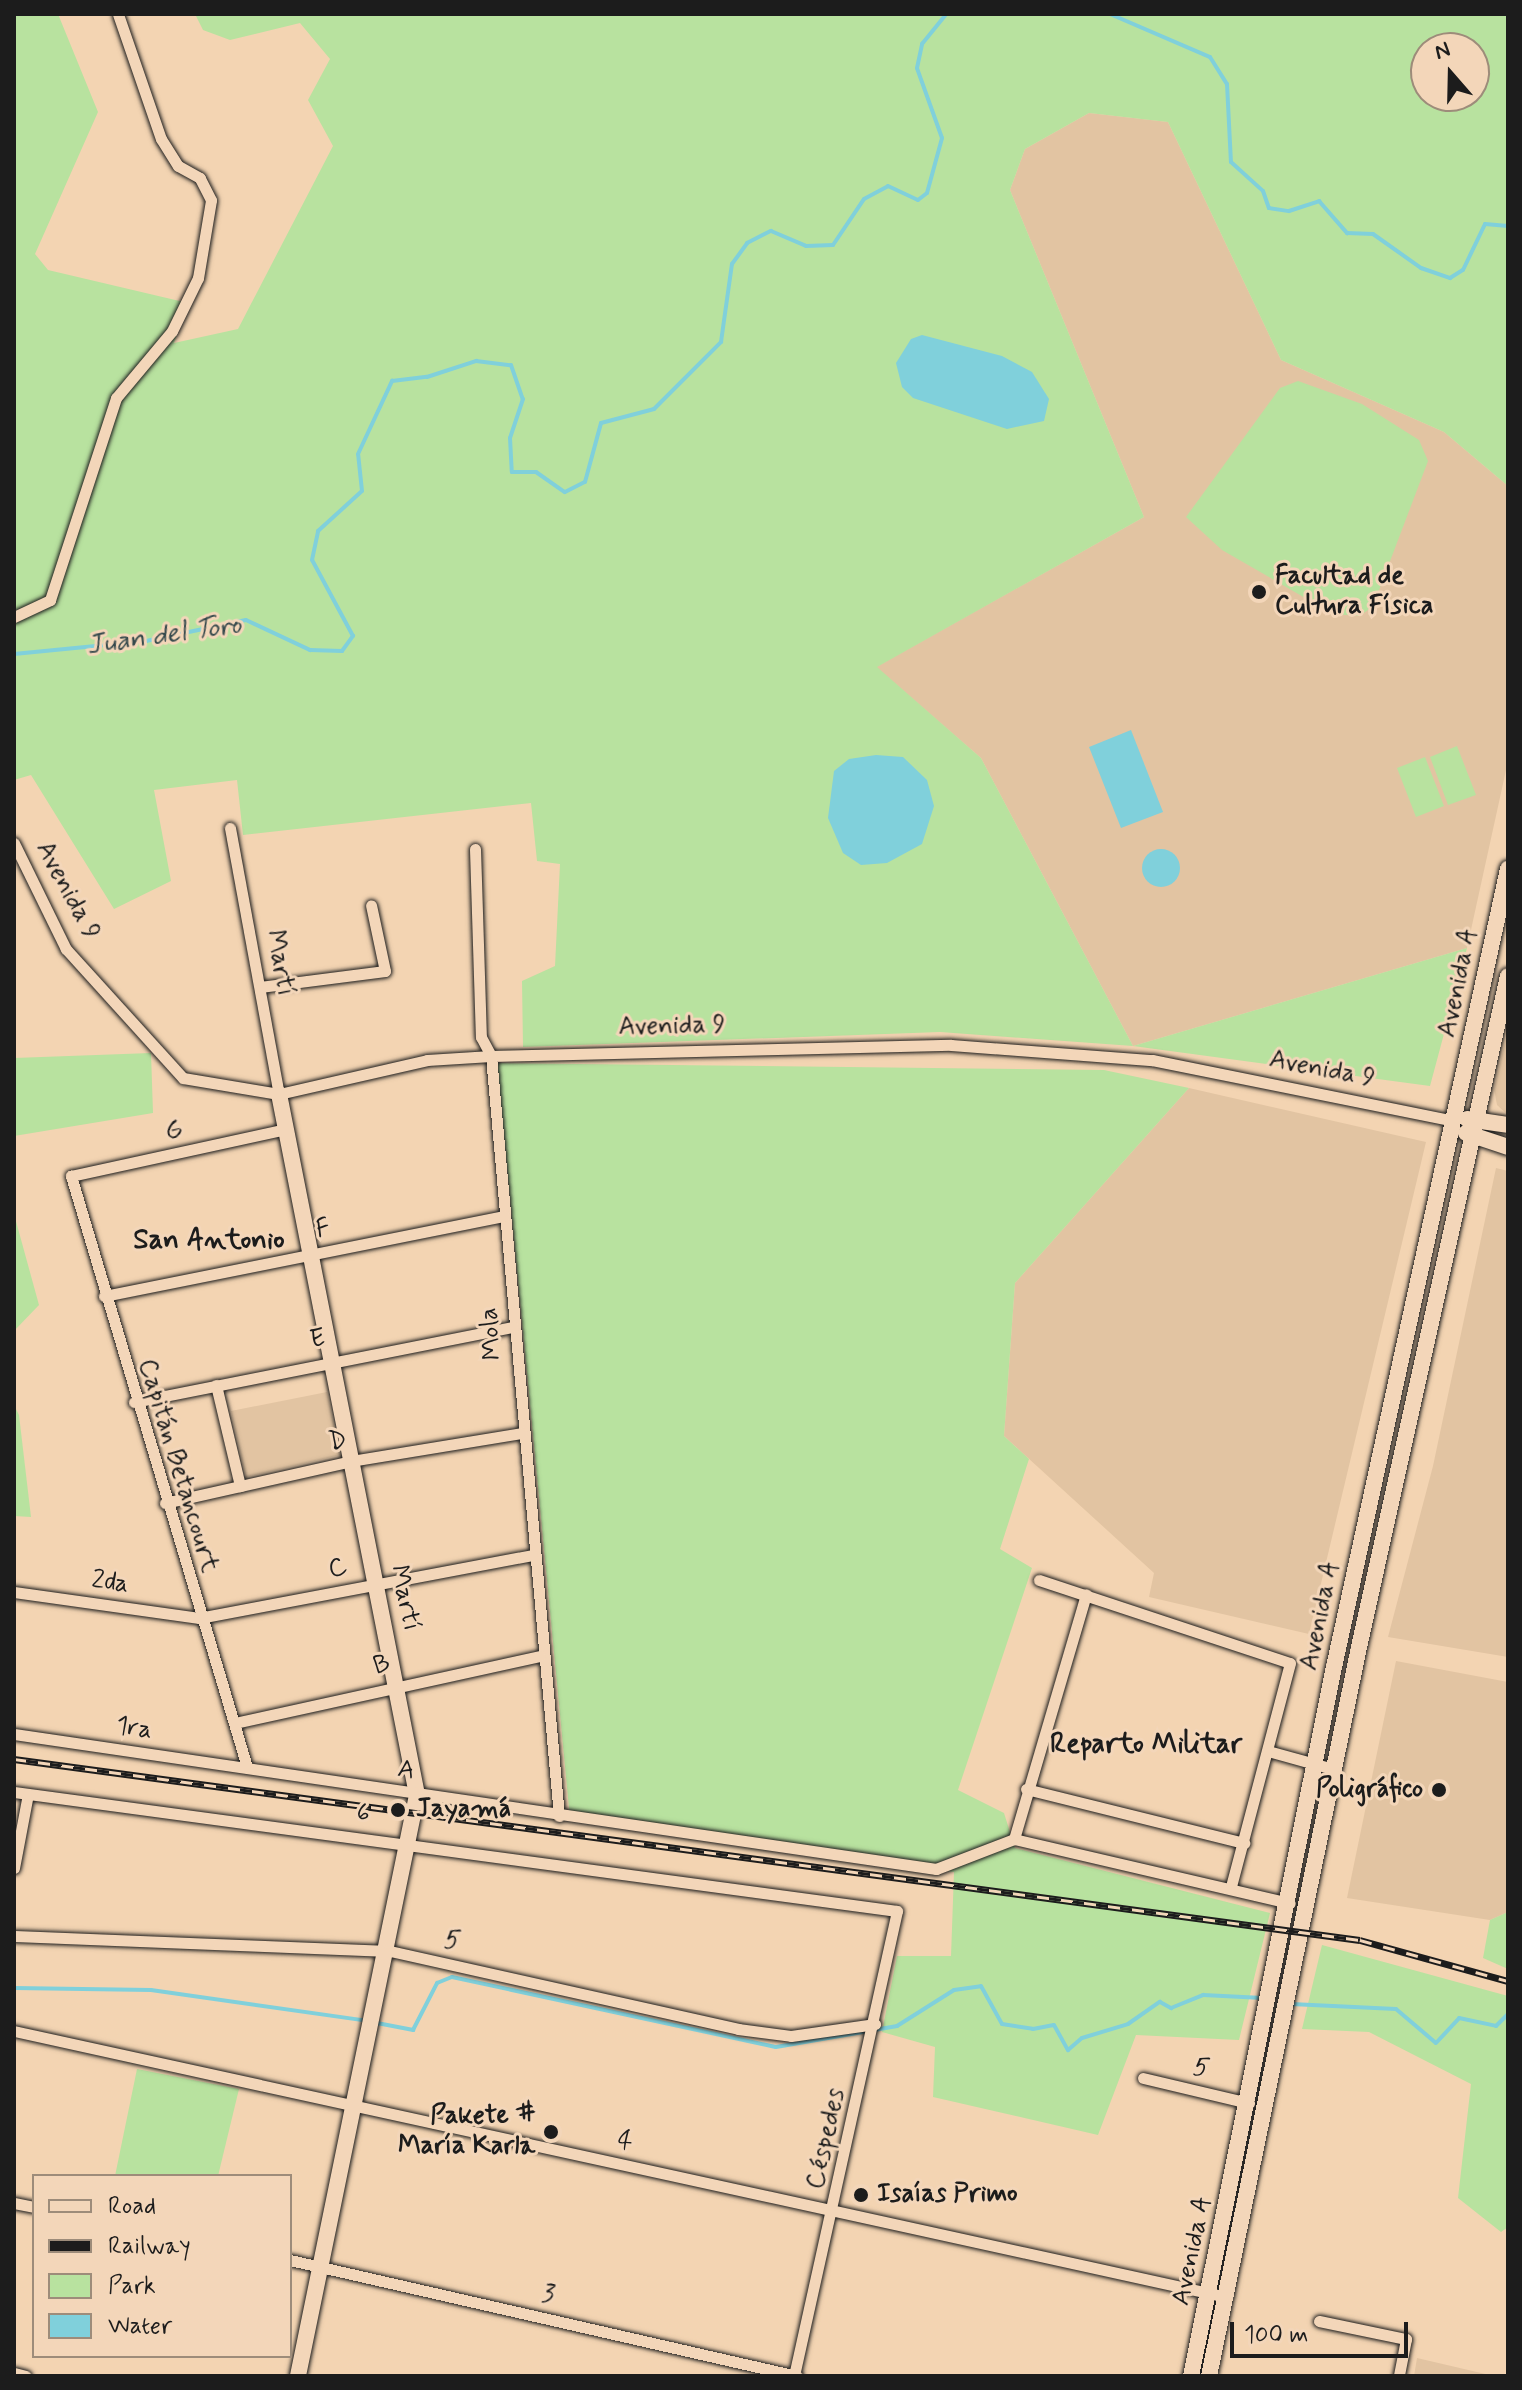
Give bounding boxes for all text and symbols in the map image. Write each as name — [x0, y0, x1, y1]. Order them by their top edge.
north arrow — [1410, 32, 1490, 112]
text: N — [1431, 36, 1454, 67]
place label: Facultad de Cultura Física — [1275, 561, 1432, 622]
marker: Facultad de Cultura Física — [1250, 583, 1268, 601]
water label: Juan del Toro — [85, 609, 243, 663]
street label: Avenida 9 — [28, 836, 106, 946]
street label: Avenida A — [1432, 925, 1486, 1041]
street label: Martí — [258, 928, 300, 998]
street label: Avenida 9 — [618, 1010, 726, 1044]
street label: Avenida 9 — [1266, 1044, 1378, 1096]
street label: G — [162, 1114, 186, 1148]
street label: F — [313, 1213, 333, 1247]
district label: San Antonio — [136, 1224, 282, 1258]
street label: Mola — [474, 1306, 510, 1362]
street label: E — [307, 1323, 329, 1357]
street label: Capitán Betancourt — [130, 1356, 224, 1576]
street label: D — [326, 1425, 350, 1459]
street label: C — [326, 1552, 350, 1586]
street label: Avenida A — [1294, 1558, 1348, 1674]
street label: Martí — [382, 1562, 426, 1634]
street label: 2da — [89, 1565, 131, 1601]
street label: B — [370, 1649, 394, 1683]
street label: 1ra — [114, 1711, 154, 1747]
district label: Reparto Militar — [1051, 1728, 1241, 1762]
street label: A — [395, 1754, 417, 1788]
place label: Poligráfico — [1316, 1774, 1423, 1806]
marker: Poligráfico — [1430, 1781, 1448, 1799]
place label: Jayamá — [416, 1794, 511, 1826]
street label: 6 — [354, 1798, 372, 1830]
marker: Jayamá — [387, 1799, 409, 1821]
street label: 5 — [441, 1925, 463, 1959]
street label: 5 — [1190, 2052, 1212, 2086]
street label: Céspedes — [801, 2086, 853, 2192]
place label: Pakete # María Karla — [400, 2101, 535, 2162]
marker: Pakete # María Karla — [542, 2123, 560, 2141]
street label: 4 — [614, 2125, 636, 2159]
legend — [32, 2174, 292, 2358]
place label: Isaías Primo — [877, 2179, 1024, 2211]
marker: Isaías Primo — [852, 2186, 870, 2204]
text: Road — [108, 2191, 156, 2222]
street label: Avenida A — [1166, 2193, 1220, 2309]
text: Railway — [108, 2231, 191, 2262]
text: Park — [108, 2271, 156, 2302]
street label: 3 — [539, 2279, 557, 2313]
scale bar — [1234, 2306, 1412, 2356]
text: Water — [108, 2311, 172, 2342]
text: 100 m — [1244, 2320, 1308, 2351]

